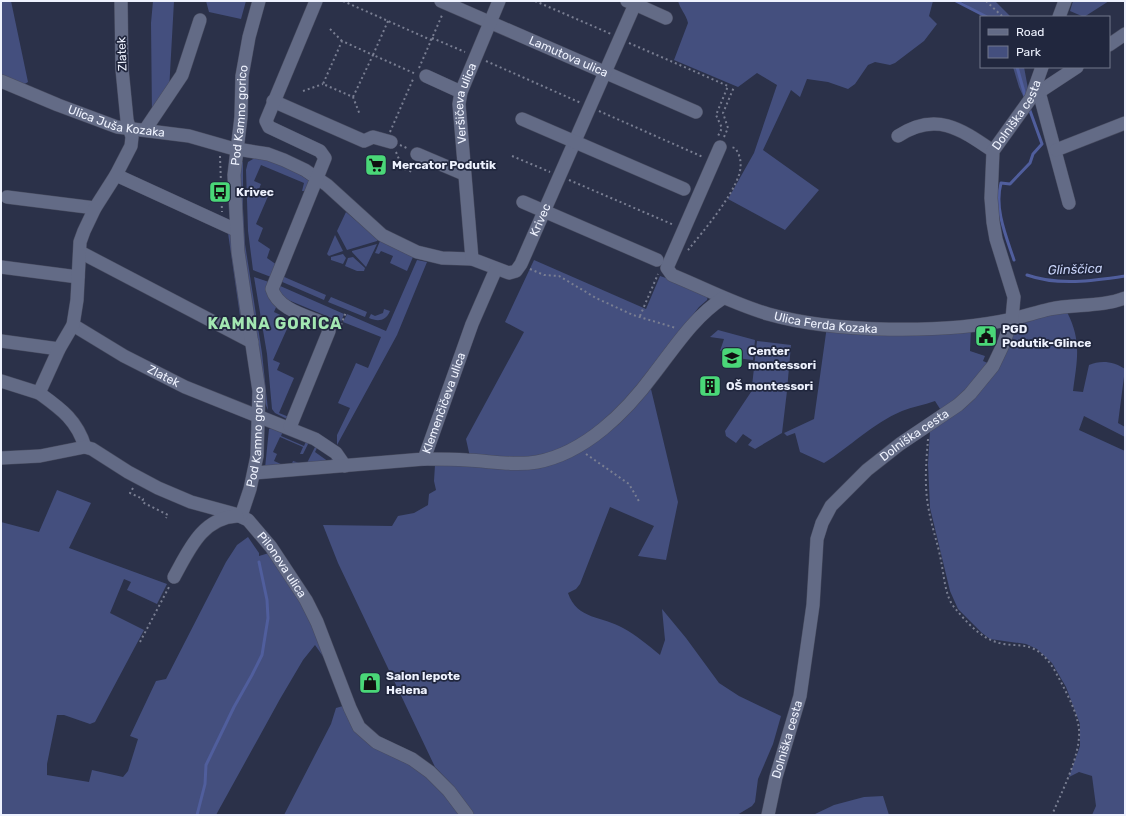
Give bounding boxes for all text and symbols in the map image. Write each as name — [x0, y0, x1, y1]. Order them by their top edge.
legend — [980, 16, 1110, 68]
text: Road — [1016, 25, 1044, 39]
street label: Lamutova ulica — [527, 33, 610, 80]
street label: Zlatek — [114, 36, 130, 71]
text: Park — [1016, 45, 1042, 59]
street label: Veršičeva ulica — [452, 61, 479, 145]
street label: Pod Kamno gorico — [228, 64, 251, 166]
street label: Dolniška cesta — [989, 78, 1044, 153]
street label: Ulica Juša Kozaka — [66, 102, 166, 140]
supermarket icon: Mercator Podutik — [363, 152, 389, 178]
place label: Mercator Podutik — [392, 158, 496, 172]
bus stop icon: Krivec — [207, 179, 233, 205]
place label: Krivec — [236, 185, 274, 199]
street label: Krivec — [527, 201, 554, 239]
water label: Glinščica — [1047, 261, 1103, 277]
street label: Ulica Ferda Kozaka — [773, 309, 878, 336]
district label: KAMNA GORICA — [208, 314, 342, 333]
place label: PGD Podutik-Glince — [1002, 322, 1091, 350]
public building icon: PGD Podutik-Glince — [973, 323, 999, 349]
place label: Center montessori — [748, 344, 816, 372]
school or university icon: Center montessori — [719, 345, 745, 371]
street label: Klemenčičeva ulica — [419, 350, 468, 456]
street label: Zlatek — [145, 362, 183, 390]
building icon: OŠ montessori — [697, 373, 723, 399]
place label: OŠ montessori — [726, 379, 813, 393]
street label: Pod Kamno gorico — [244, 386, 266, 489]
street label: Dolniška cesta — [877, 406, 951, 464]
street label: Pilonova ulica — [254, 529, 309, 600]
place label: Salon lepote Helena — [386, 669, 460, 697]
shop icon: Salon lepote Helena — [357, 670, 383, 696]
street label: Dolniška cesta — [769, 699, 805, 780]

